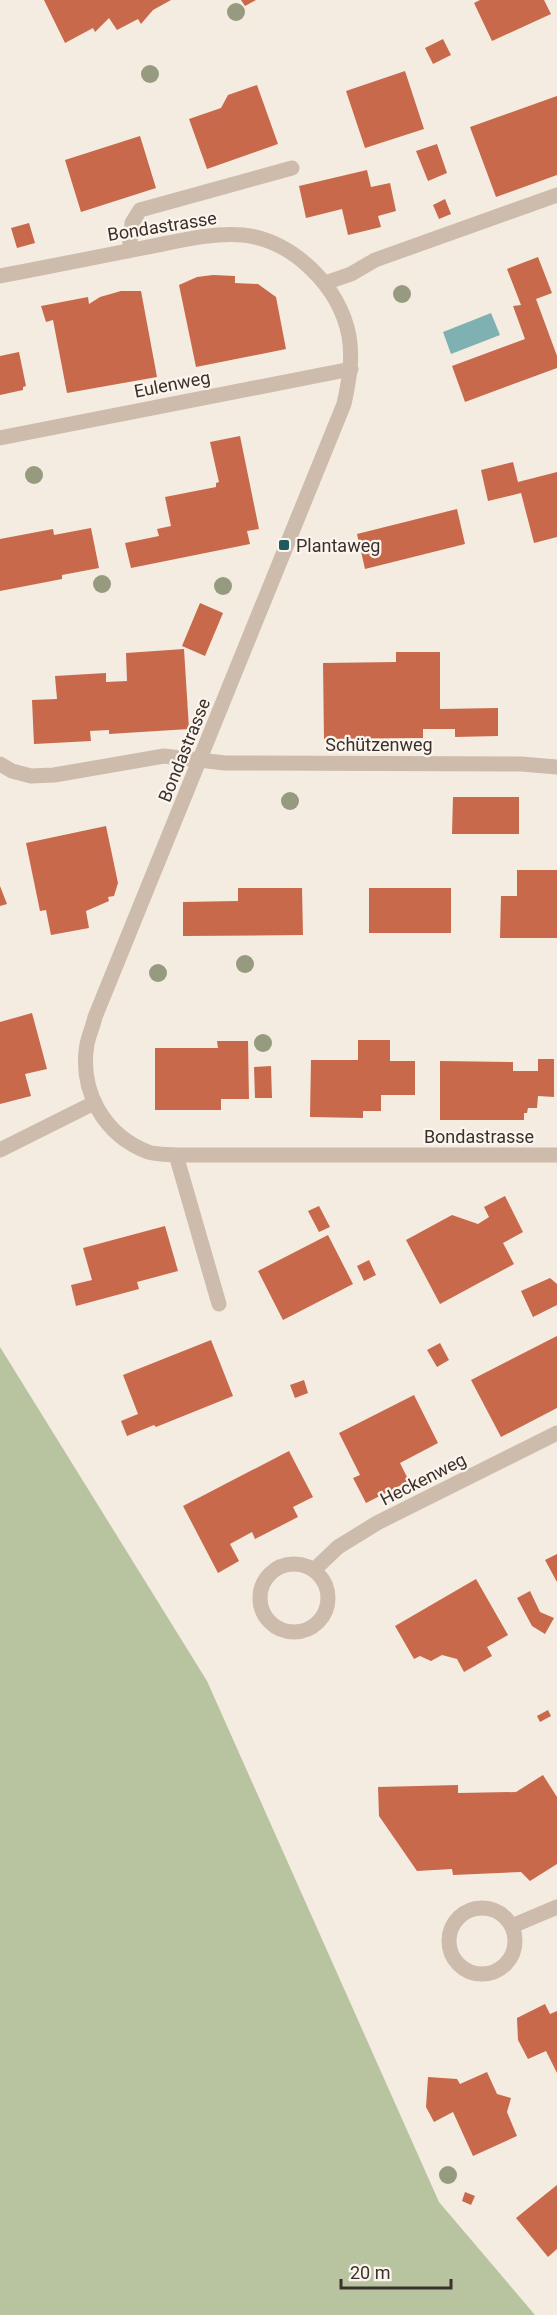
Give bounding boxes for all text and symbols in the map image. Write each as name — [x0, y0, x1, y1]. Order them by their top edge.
street label: Bondastrasse — [106, 207, 218, 245]
street label: Eulenweg — [132, 366, 212, 402]
place label: Plantaweg — [296, 535, 380, 556]
marker: Plantaweg — [277, 538, 291, 552]
street label: Bondastrasse — [154, 695, 214, 805]
street label: Schützenweg — [325, 734, 433, 755]
street label: Bondastrasse — [424, 1126, 534, 1147]
street label: Heckenweg — [377, 1448, 469, 1510]
scale bar — [341, 2252, 450, 2290]
text: 20 m — [350, 2262, 390, 2283]

